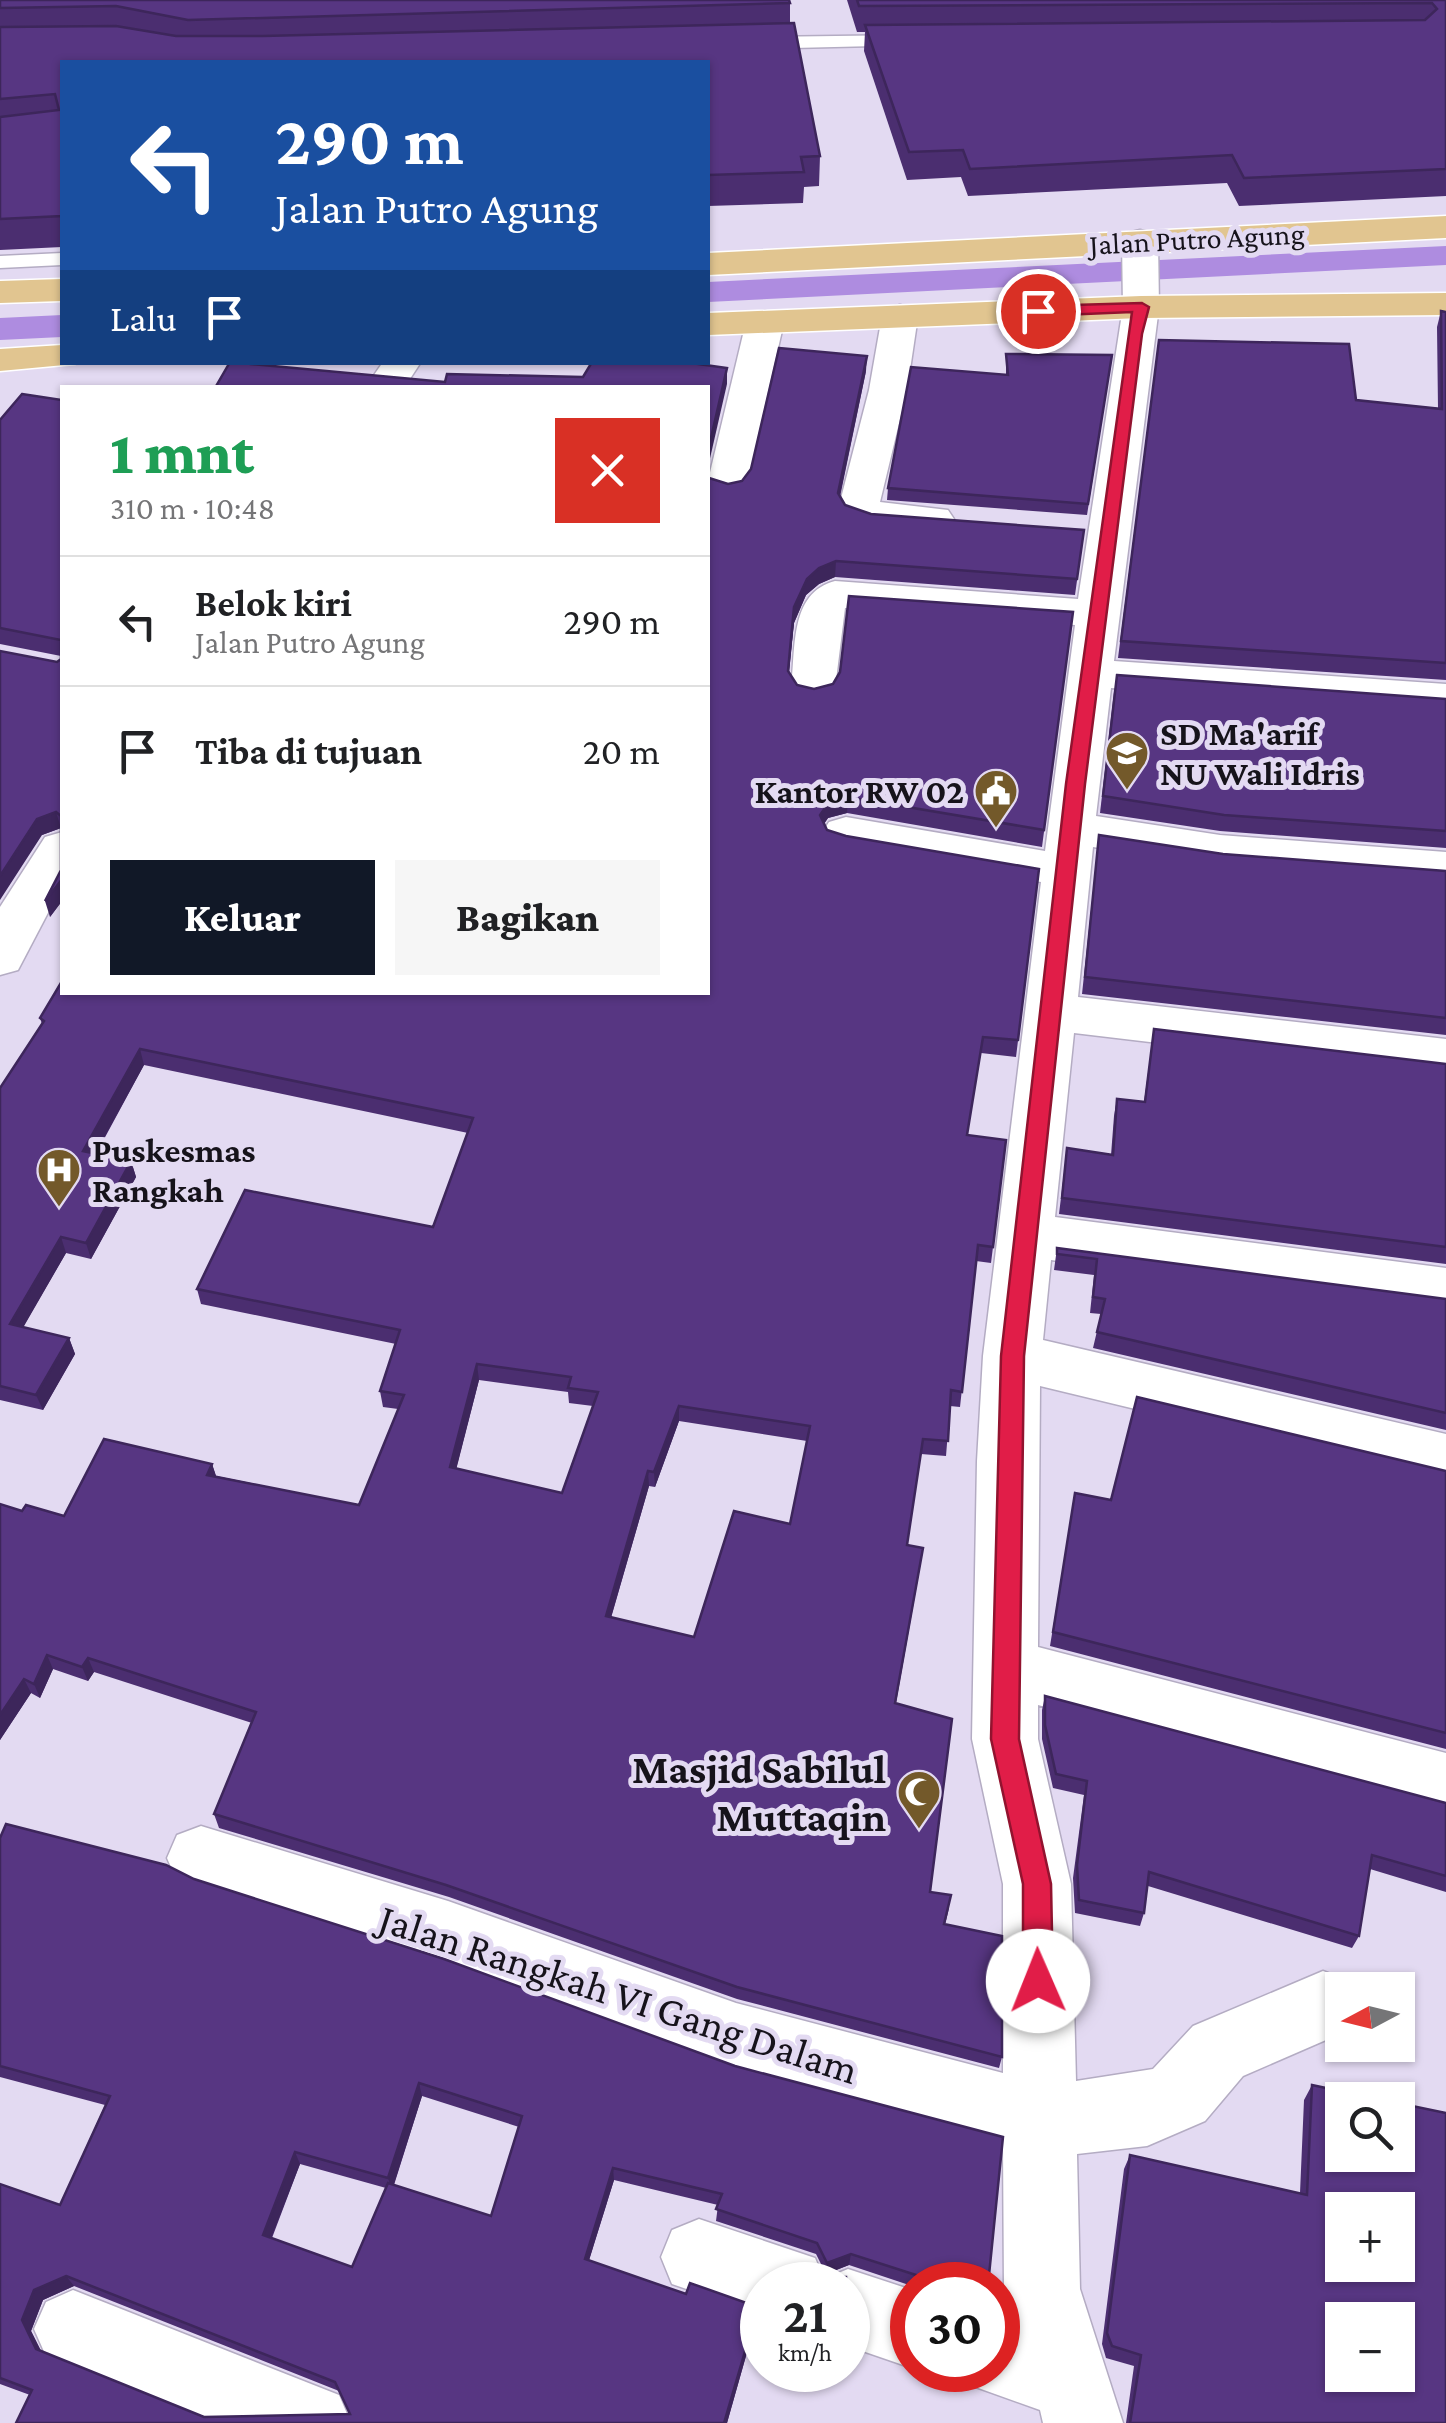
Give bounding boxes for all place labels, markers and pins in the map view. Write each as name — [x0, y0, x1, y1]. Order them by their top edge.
pin — [996, 269, 1081, 354]
place label: SD Ma'arif NU Wali Idris — [1160, 714, 1360, 793]
school or university icon: SD Ma'arif NU Wali Idris — [1104, 730, 1150, 791]
public building icon: Kantor RW 02 — [973, 768, 1019, 829]
place label: Kantor RW 02 — [754, 772, 964, 811]
place label: Puskesmas Rangkah — [92, 1131, 256, 1210]
hospital icon: Puskesmas Rangkah — [36, 1147, 82, 1208]
place label: Masjid Sabilul Muttaqin — [632, 1745, 886, 1840]
mosque icon: Masjid Sabilul Muttaqin — [896, 1769, 942, 1830]

